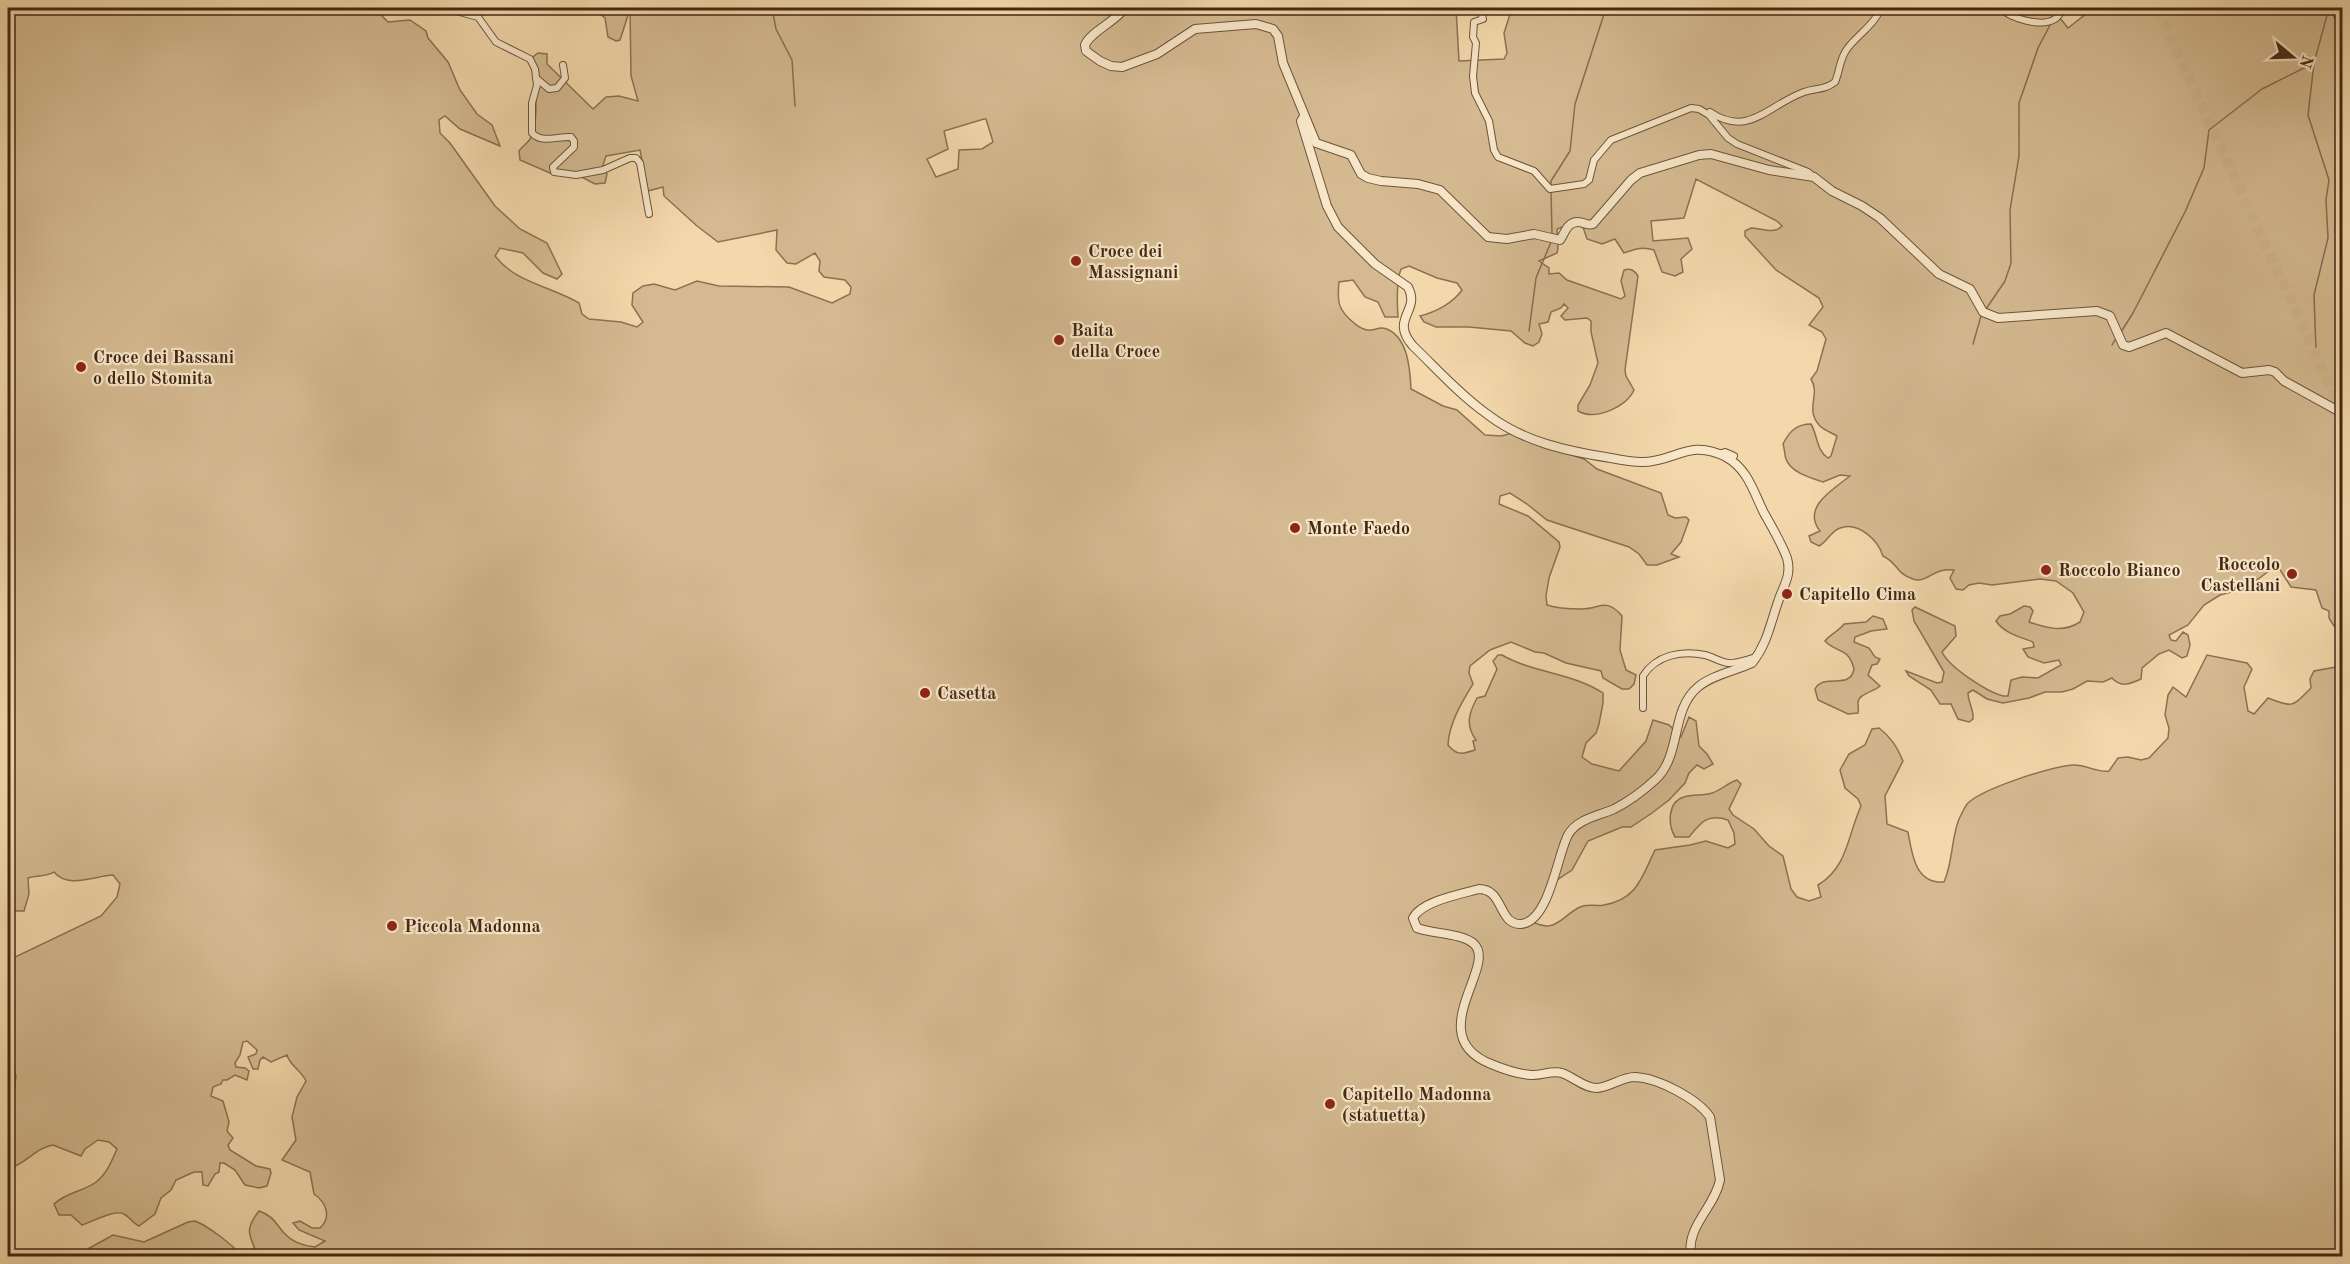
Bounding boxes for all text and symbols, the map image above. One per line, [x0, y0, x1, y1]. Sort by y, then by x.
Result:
north arrow [2263, 27, 2323, 87]
text: N [2295, 53, 2315, 70]
place label: Croce dei Massignani [1088, 243, 1178, 282]
marker: Croce dei Massignani [1069, 254, 1083, 268]
place label: Baita della Croce [1071, 322, 1160, 361]
marker: Baita della Croce [1052, 333, 1066, 347]
place label: Croce dei Bassani o dello Stomita [93, 349, 234, 388]
marker: Croce dei Bassani o dello Stomita [74, 360, 88, 374]
place label: Monte Faedo [1307, 520, 1410, 538]
marker: Monte Faedo [1288, 521, 1302, 535]
place label: Roccolo Castellani [2201, 556, 2280, 595]
place label: Roccolo Bianco [2058, 562, 2181, 580]
marker: Roccolo Bianco [2039, 563, 2053, 577]
marker: Roccolo Castellani [2285, 567, 2299, 581]
place label: Capitello Cima [1799, 586, 1916, 604]
marker: Capitello Cima [1780, 587, 1794, 601]
place label: Casetta [937, 685, 997, 703]
marker: Casetta [918, 686, 932, 700]
place label: Piccola Madonna [404, 918, 541, 936]
marker: Piccola Madonna [385, 919, 399, 933]
place label: Capitello Madonna (statuetta) [1342, 1086, 1491, 1125]
marker: Capitello Madonna (statuetta) [1323, 1097, 1337, 1111]

